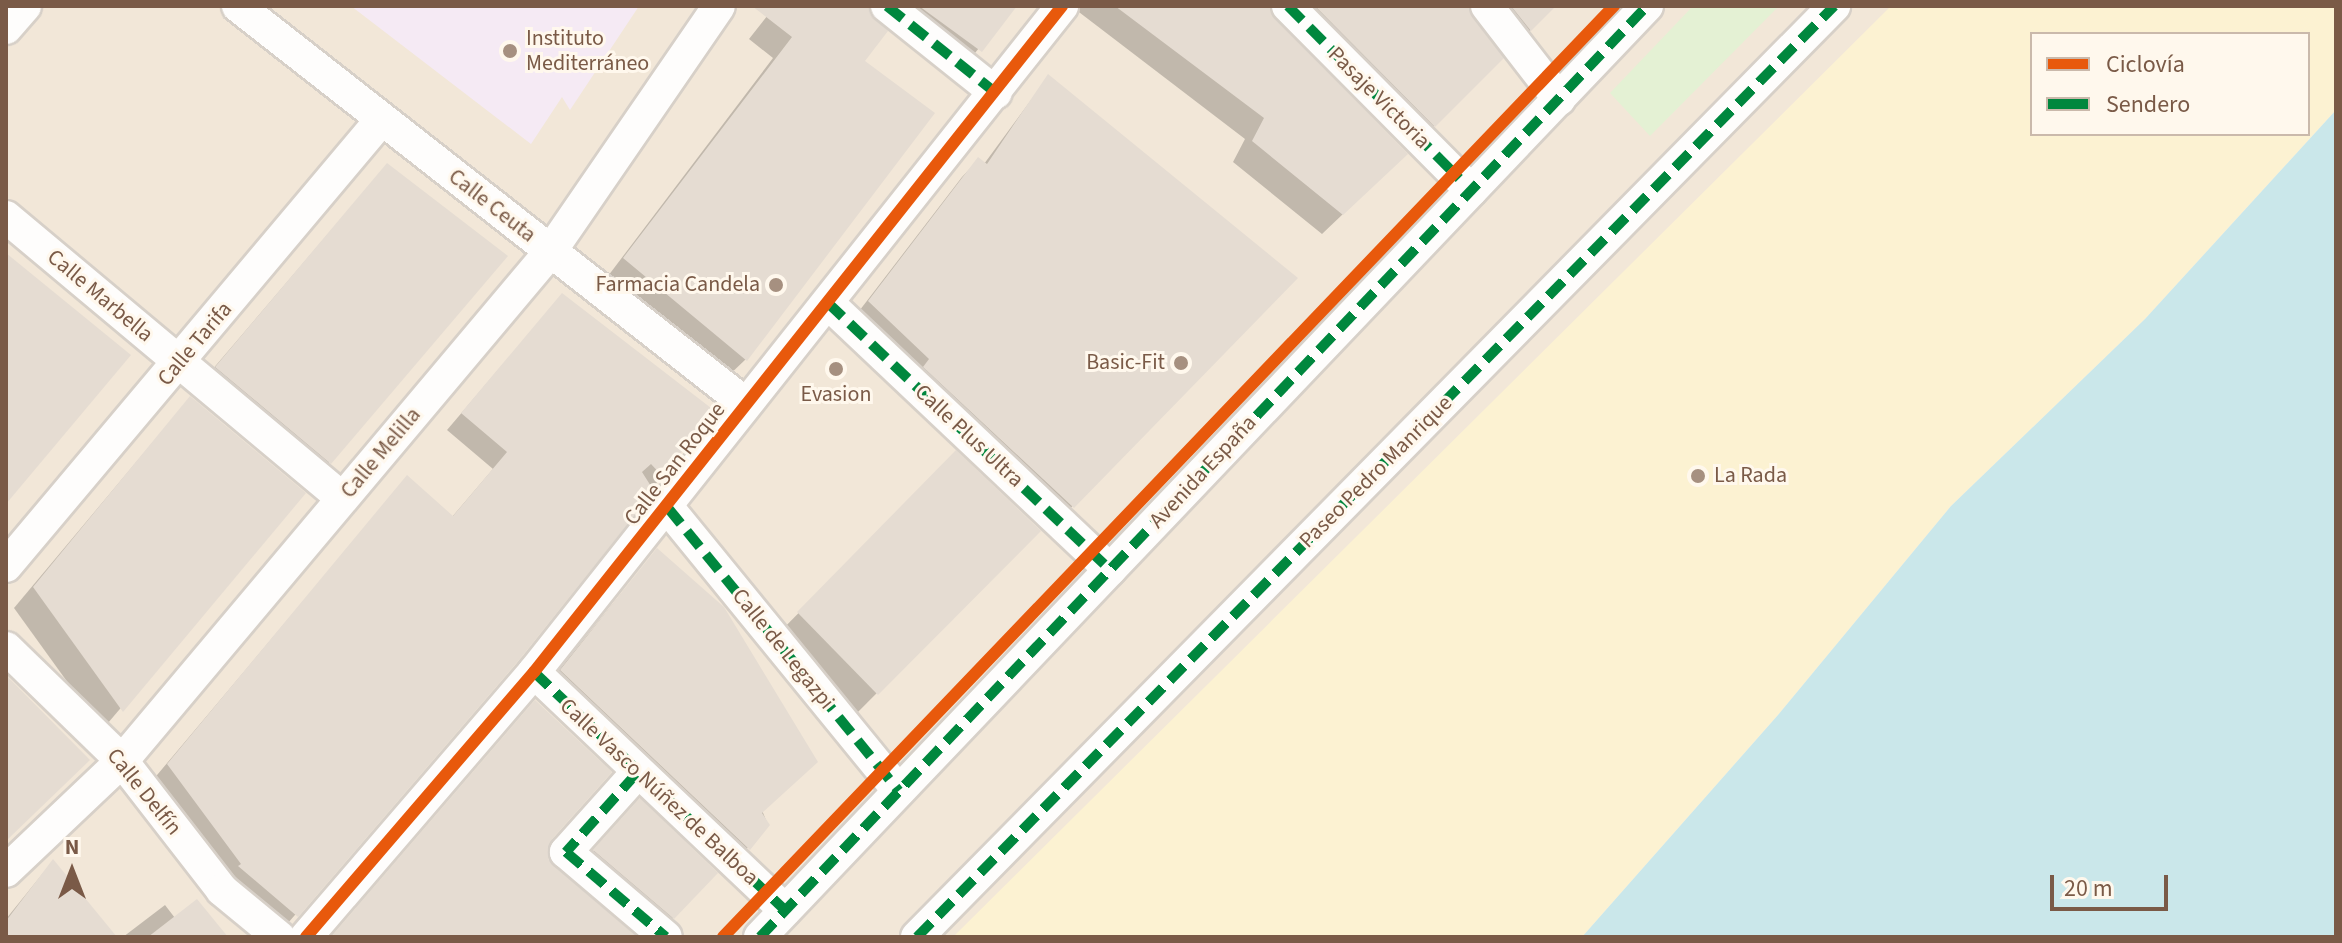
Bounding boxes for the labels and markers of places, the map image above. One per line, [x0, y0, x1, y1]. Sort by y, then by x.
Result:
place label: Instituto Mediterráneo [526, 25, 649, 76]
marker: Instituto Mediterráneo [501, 42, 519, 60]
place label: Farmacia Candela [595, 272, 760, 298]
marker: Farmacia Candela [767, 276, 785, 294]
place label: Basic-Fit [1086, 350, 1165, 376]
marker: Basic-Fit [1172, 354, 1190, 372]
marker: Evasion [827, 360, 845, 378]
place label: Evasion [801, 382, 871, 408]
place label: La Rada [1714, 463, 1787, 489]
marker: La Rada [1689, 467, 1707, 485]

